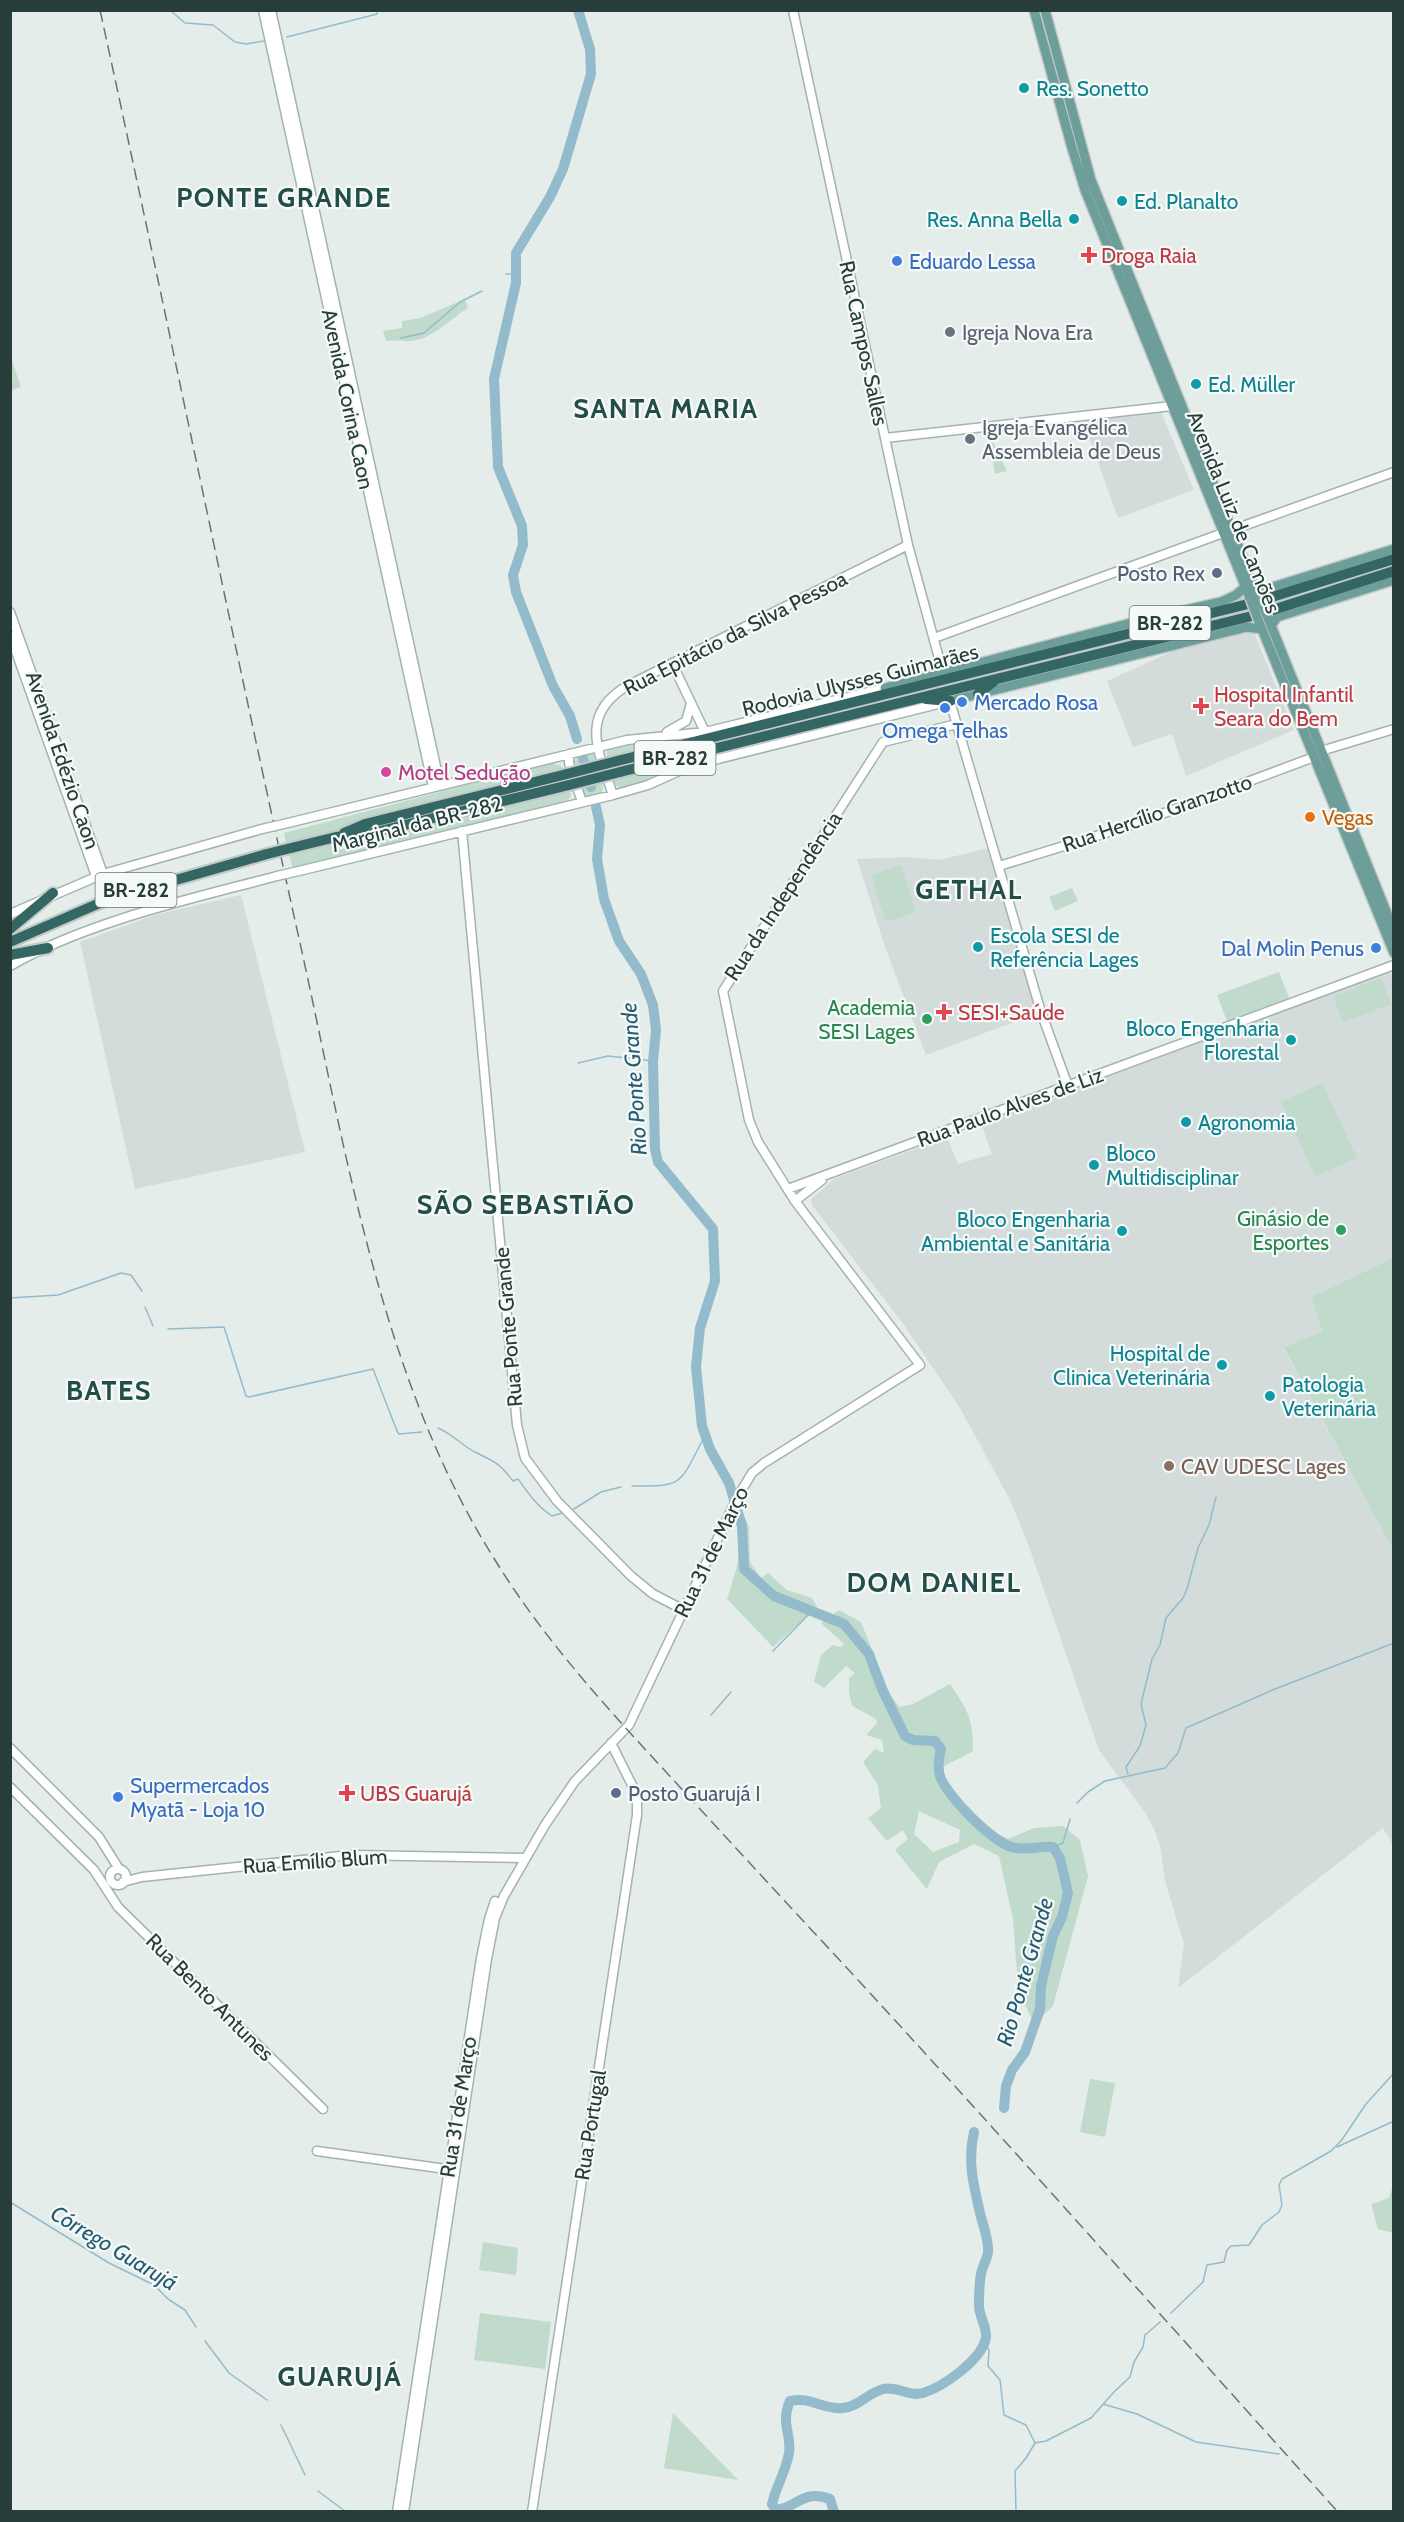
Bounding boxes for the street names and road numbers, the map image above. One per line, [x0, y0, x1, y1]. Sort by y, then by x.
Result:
street label: Rua Campos Salles [834, 258, 894, 428]
street label: Avenida Corina Caon [317, 306, 379, 492]
street label: Avenida Luiz de Camões [1182, 407, 1286, 617]
street label: Rua Epitácio da Silva Pessoa [619, 566, 851, 700]
road number: BR-282 [1130, 606, 1210, 640]
street label: Rodovia Ulysses Guimarães [739, 639, 981, 721]
street label: Avenida Edézio Caon [21, 668, 105, 852]
road number: BR-282 [634, 741, 716, 775]
street label: Rua Hercílio Granzotto [1059, 769, 1255, 857]
street label: Marginal da BR-282 [329, 791, 505, 857]
street label: Rua da Independência [719, 807, 847, 985]
road number: BR-282 [96, 873, 176, 907]
street label: Rua Paulo Alves de Liz [914, 1062, 1106, 1152]
street label: Rua Ponte Grande [489, 1246, 527, 1408]
street label: Rua 31 de Março [669, 1482, 753, 1622]
street label: Rua Emílio Blum [242, 1843, 388, 1879]
street label: Rua Bento Antunes [141, 1928, 279, 2066]
street label: Rua 31 de Março [435, 2035, 481, 2179]
street label: Rua Portugal [569, 2068, 611, 2182]

